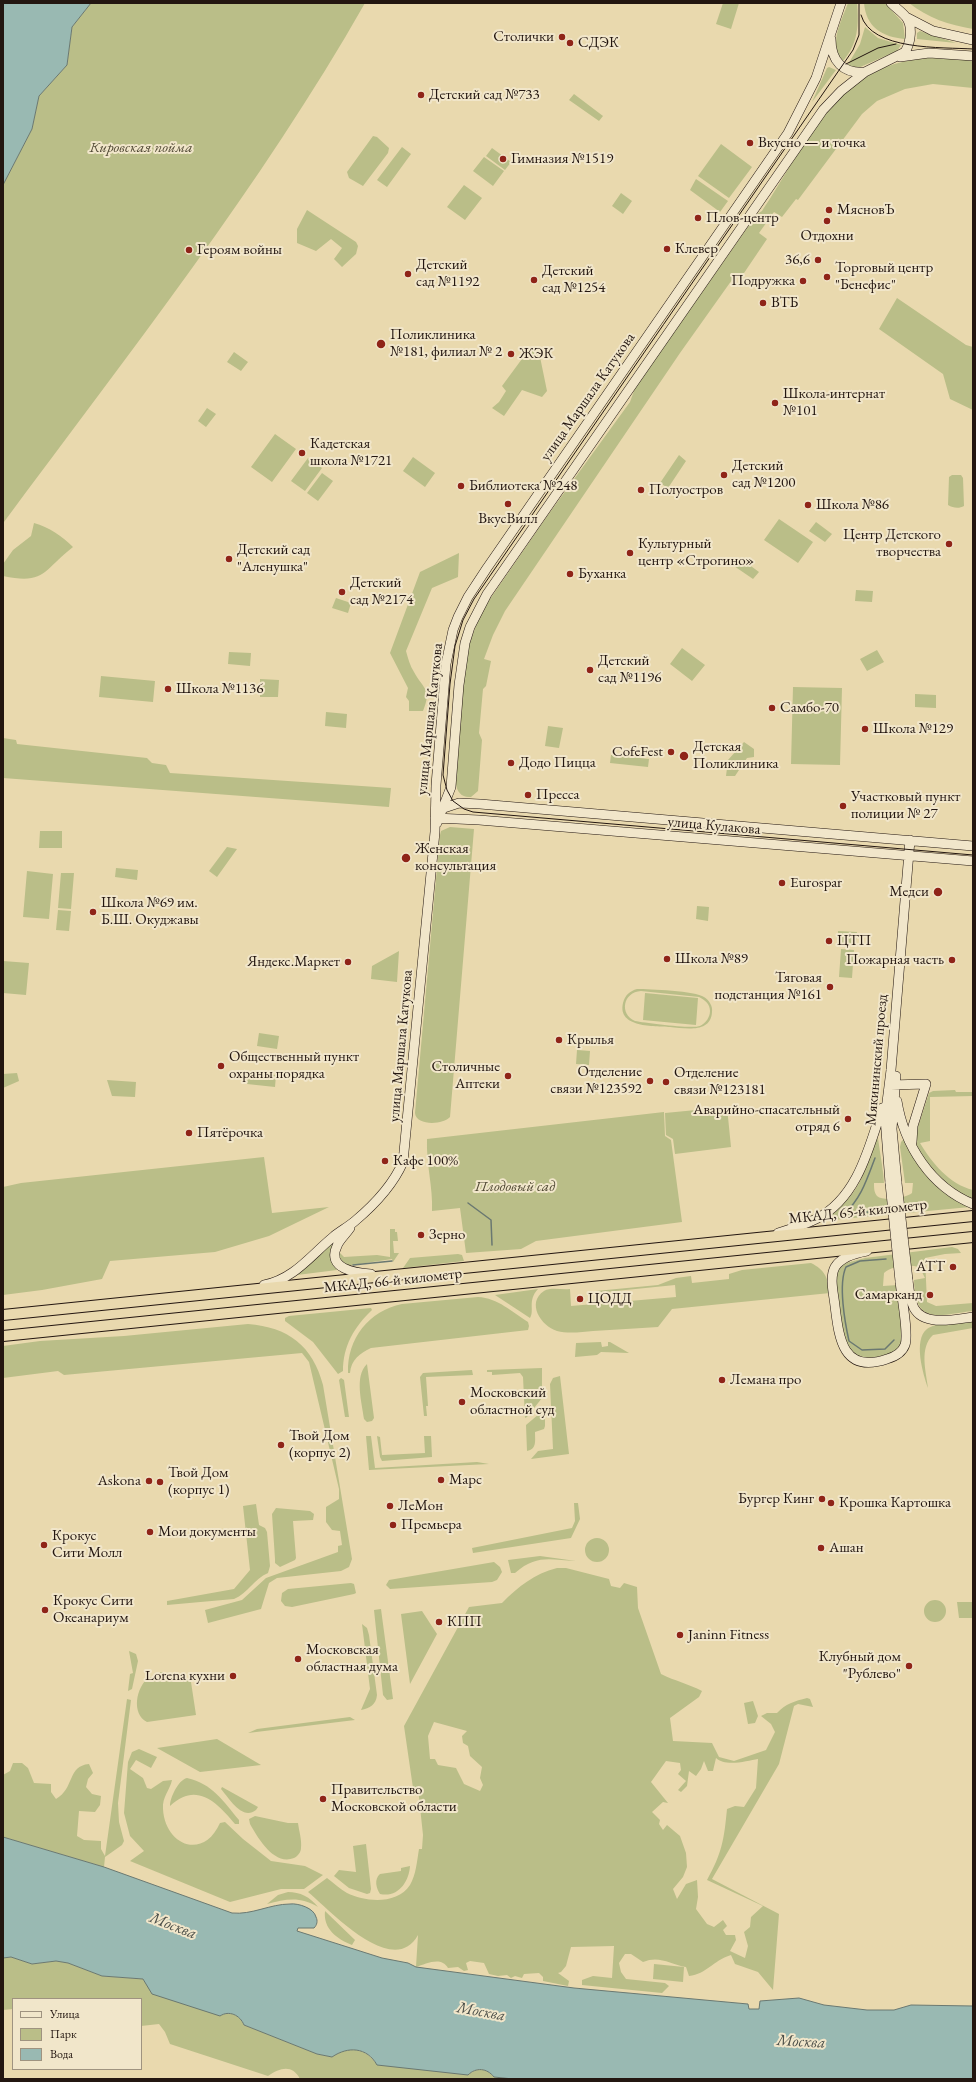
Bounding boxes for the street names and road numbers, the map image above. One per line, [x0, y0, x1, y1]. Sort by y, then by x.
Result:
street label: улица Маршала Катукова [537, 329, 639, 465]
street label: улица Маршала Катукова [413, 642, 447, 796]
street label: улица Кулакова [667, 813, 761, 839]
street label: улица Маршала Катукова [385, 969, 417, 1123]
street label: Мякининский проезд [862, 994, 892, 1126]
street label: МКАД, 65-й километр [788, 1196, 928, 1228]
street label: МКАД, 66-й километр [323, 1265, 463, 1297]

